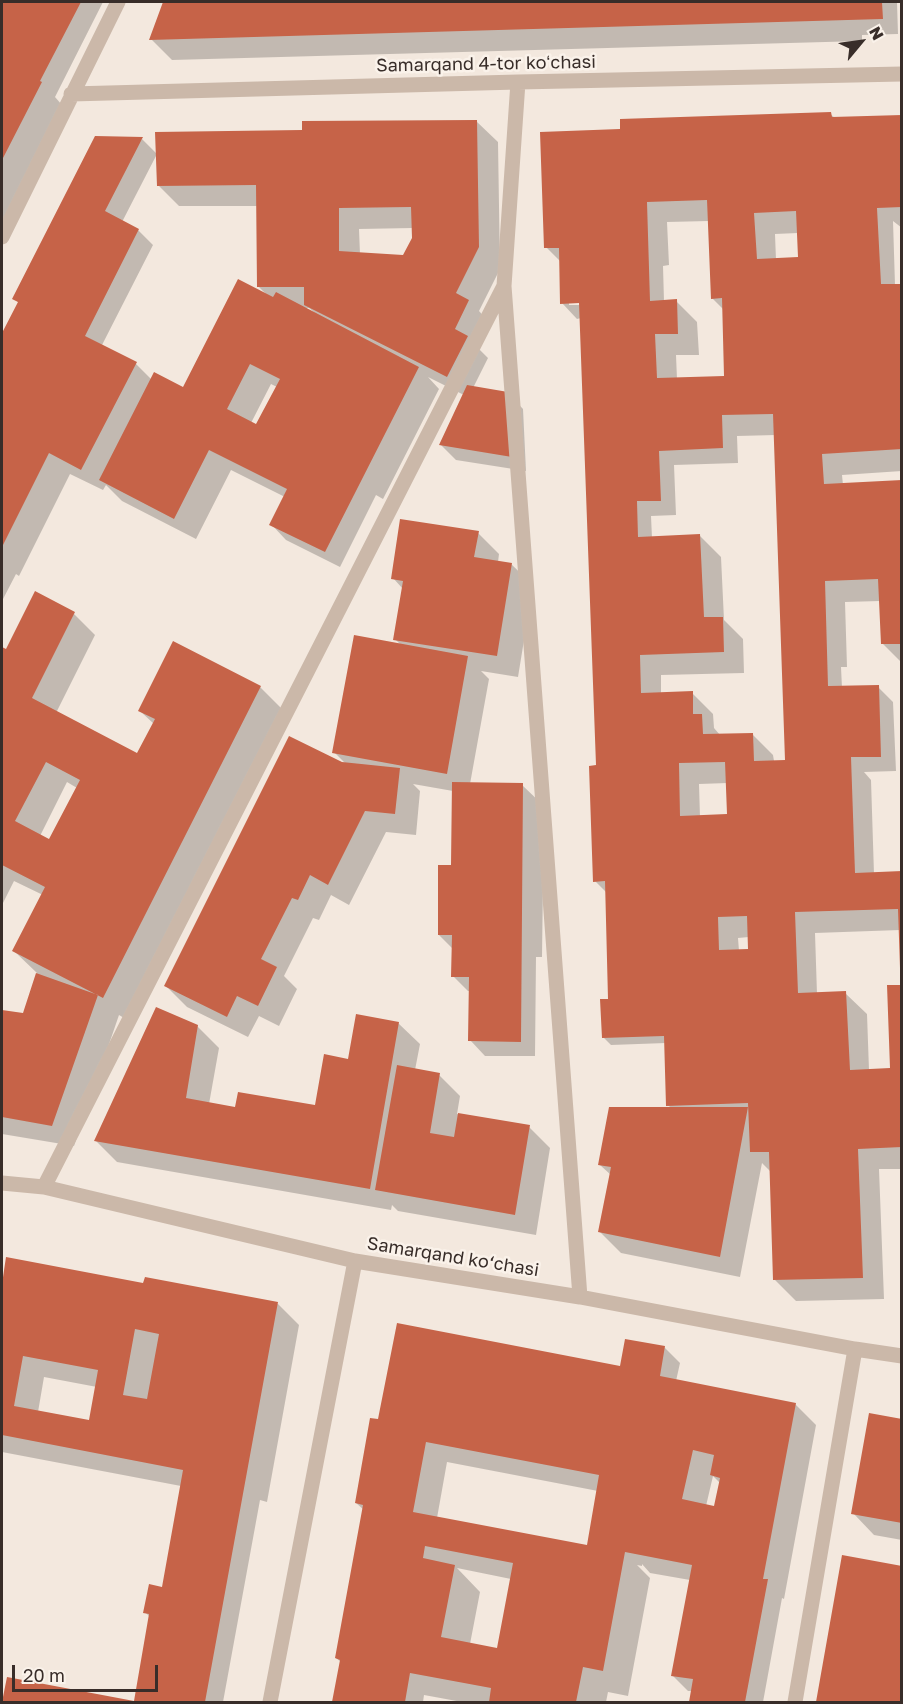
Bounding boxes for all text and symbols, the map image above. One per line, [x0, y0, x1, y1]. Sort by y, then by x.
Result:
north arrow [831, 12, 891, 72]
text: N [865, 23, 888, 43]
street label: Samarqand 4-tor koʻchasi [376, 51, 596, 77]
street label: Samarqand ko‘chasi [366, 1233, 540, 1281]
scale bar [15, 1653, 160, 1691]
text: 20 m [23, 1664, 65, 1686]

